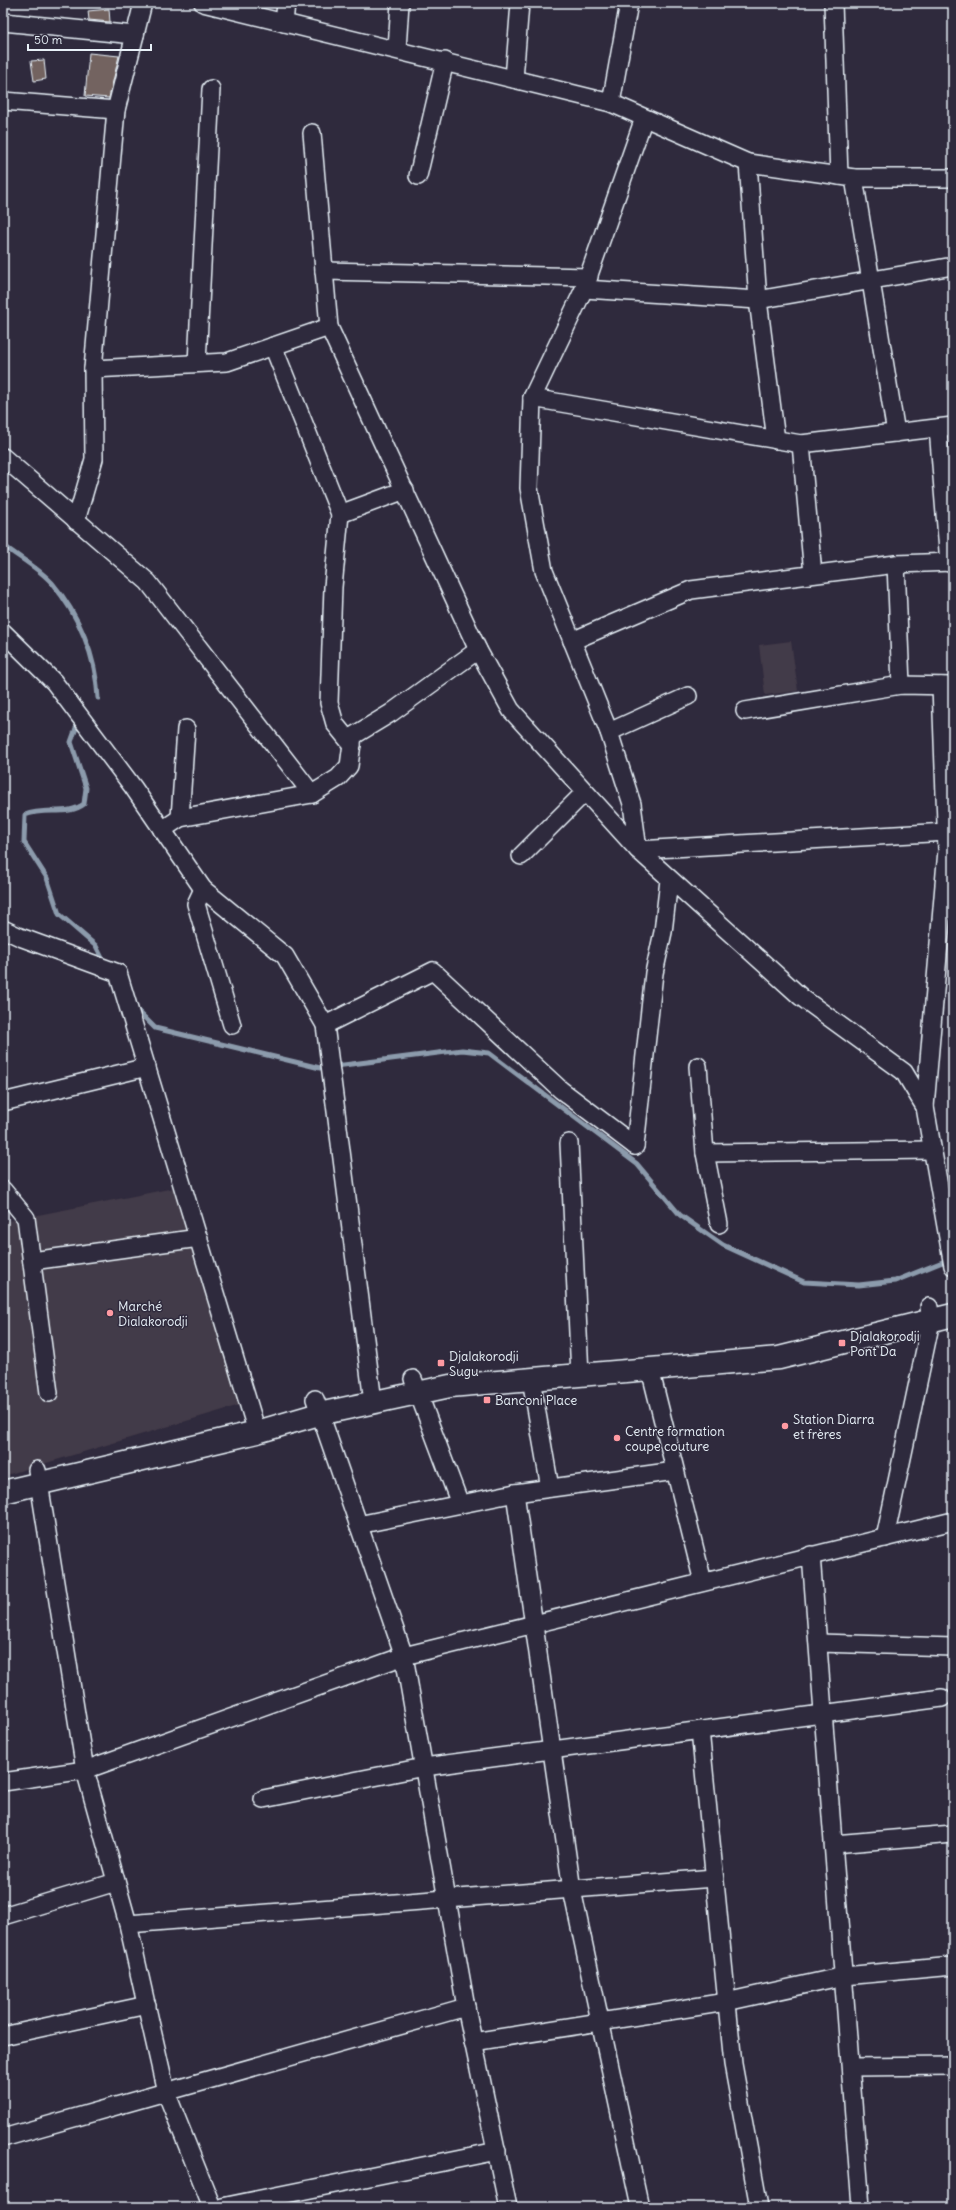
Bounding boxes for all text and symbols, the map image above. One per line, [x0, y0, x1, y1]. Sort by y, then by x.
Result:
scale bar [28, 26, 151, 52]
text: 50 m [34, 32, 63, 47]
place label: Marché Dialakorodji [118, 1298, 188, 1330]
marker: Marché Dialakorodji [105, 1308, 115, 1318]
place label: Djalakorodji Pont Da [850, 1328, 920, 1360]
marker: Djalakorodji Pont Da [837, 1338, 847, 1348]
place label: Djalakorodji Sugu [449, 1348, 519, 1380]
marker: Djalakorodji Sugu [436, 1358, 446, 1368]
place label: Banconi Place [495, 1392, 577, 1409]
marker: Banconi Place [482, 1395, 492, 1405]
place label: Station Diarra et frères [793, 1411, 874, 1443]
marker: Station Diarra et frères [780, 1421, 790, 1431]
place label: Centre formation coupe couture [625, 1423, 725, 1455]
marker: Centre formation coupe couture [612, 1433, 622, 1443]

